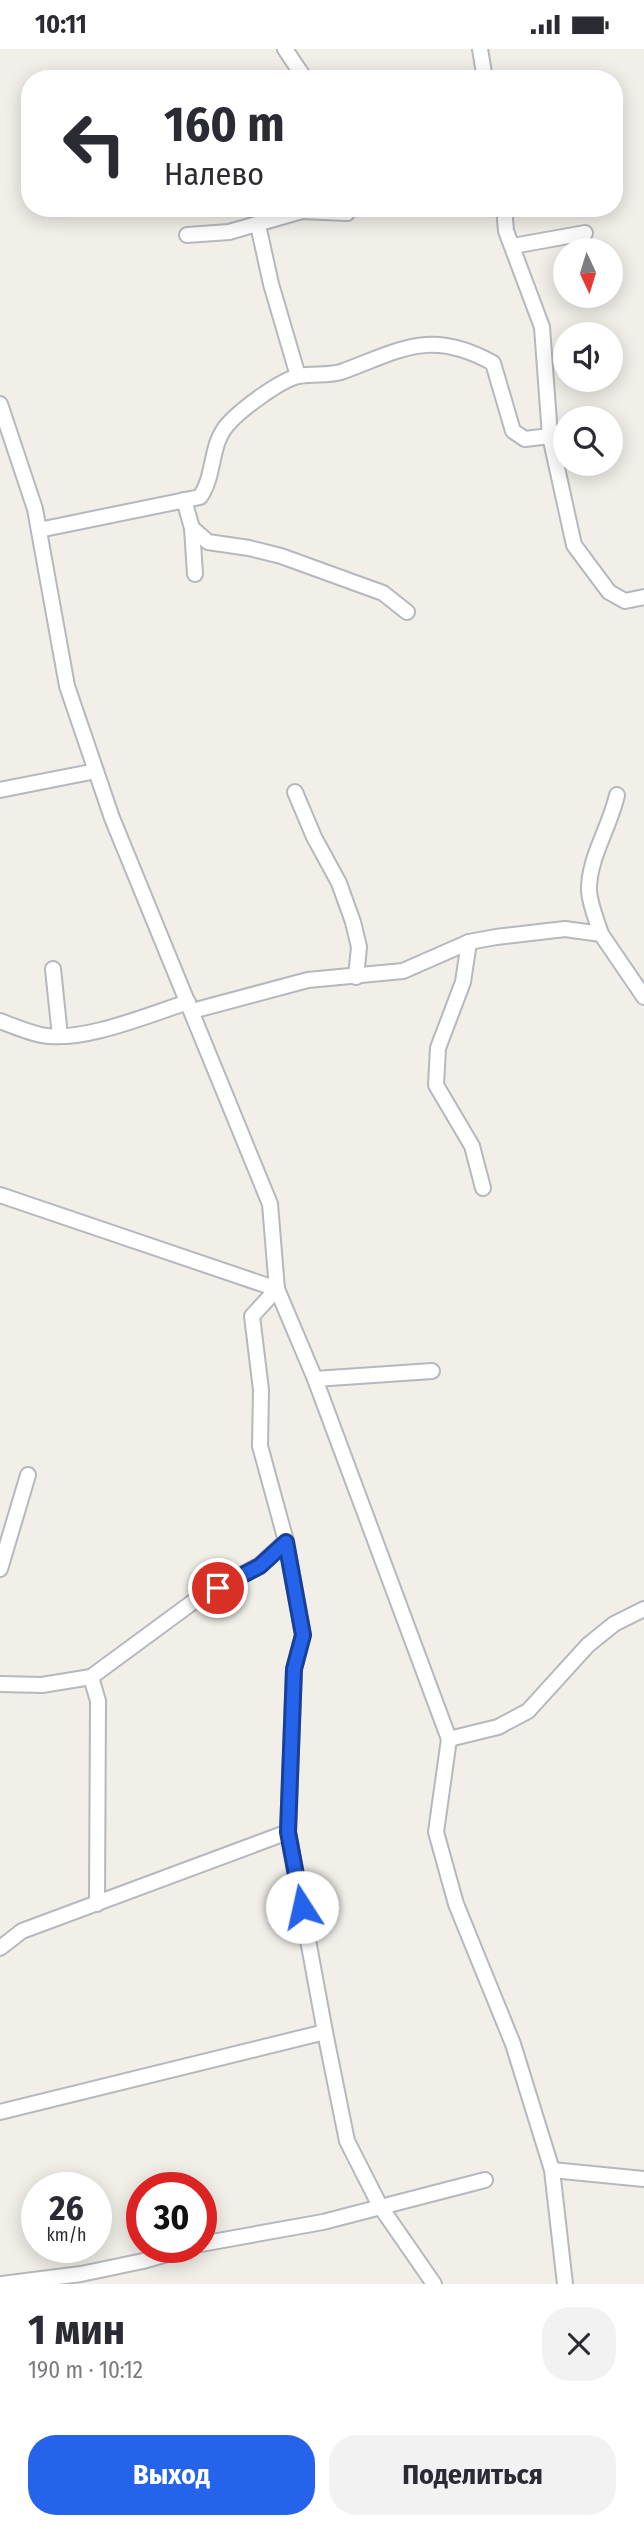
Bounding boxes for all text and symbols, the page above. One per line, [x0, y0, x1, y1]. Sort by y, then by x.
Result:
text: 10:11 [35, 9, 87, 40]
text: 160 m [164, 95, 285, 154]
icon: left [49, 98, 140, 189]
text: Налево [164, 155, 264, 193]
north arrow [553, 238, 623, 308]
map controls [553, 238, 623, 476]
button: sound [553, 322, 623, 392]
button: search [553, 406, 623, 476]
pin [188, 1558, 248, 1618]
icon: arrive [199, 1569, 237, 1607]
position arrow [265, 1870, 339, 1944]
speed limit sign: 30 [126, 2172, 217, 2263]
text: 26 [49, 2187, 84, 2229]
text: km/h [46, 2224, 87, 2246]
text: 1 мин [28, 2305, 125, 2355]
button: close [542, 2307, 616, 2381]
text: 190 m · 10:12 [28, 2356, 143, 2384]
button: Выход [28, 2435, 315, 2515]
button: Поделиться [329, 2435, 616, 2515]

